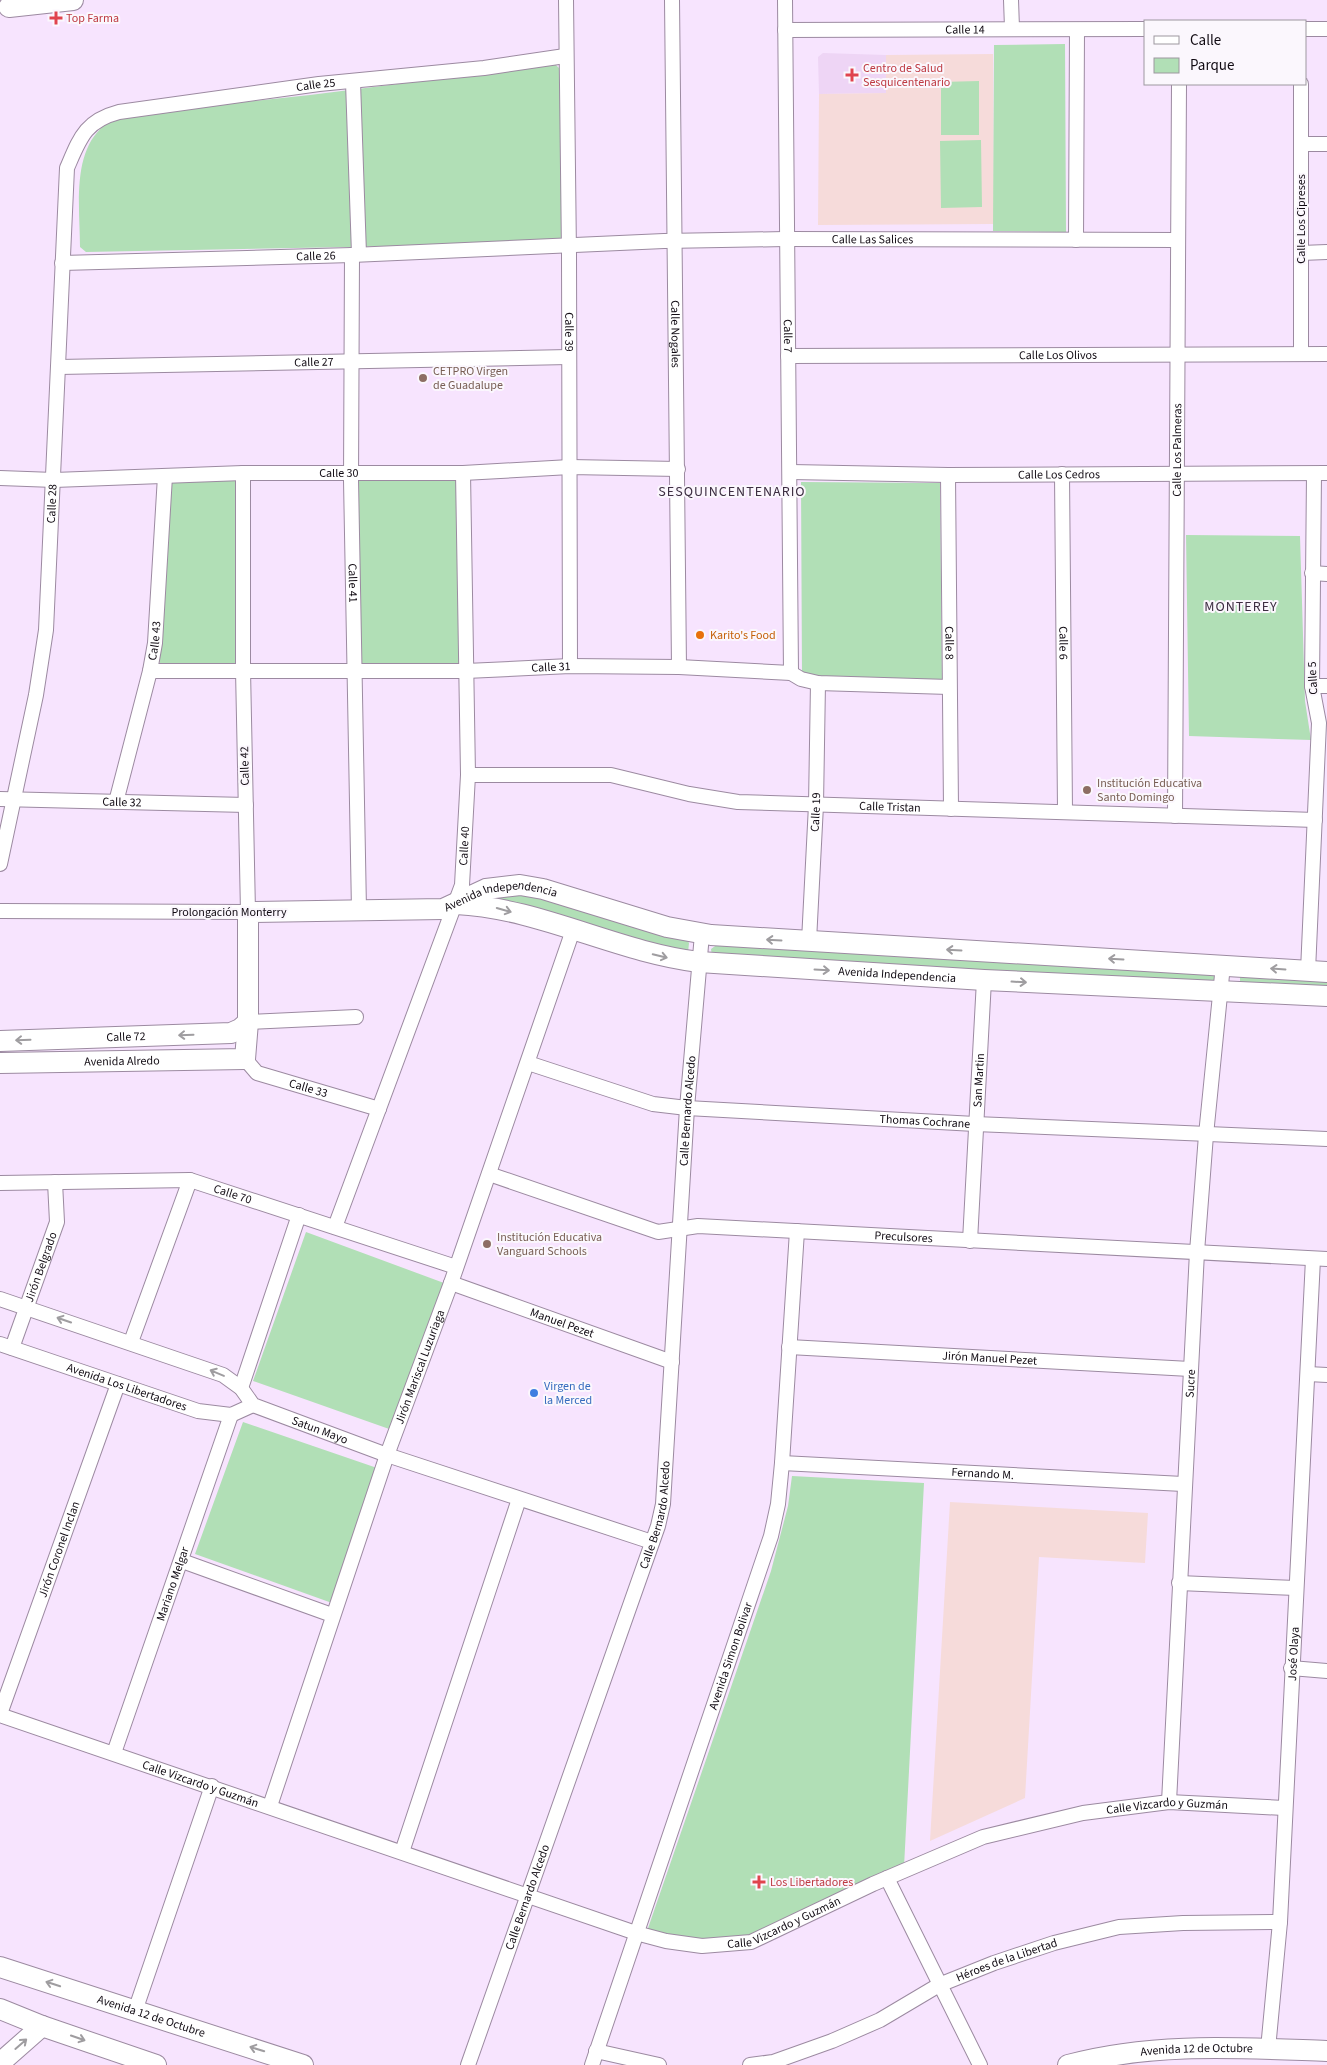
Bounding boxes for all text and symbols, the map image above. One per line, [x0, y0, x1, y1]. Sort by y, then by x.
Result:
place label: Top Farma [66, 10, 119, 27]
marker: Top Farma [50, 12, 62, 24]
legend [1144, 20, 1307, 85]
street label: Calle 14 [945, 21, 985, 38]
text: Calle [1190, 30, 1221, 51]
text: Parque [1190, 55, 1234, 76]
place label: Centro de Salud Sesquicentenario [863, 60, 950, 91]
marker: Centro de Salud Sesquicentenario [845, 68, 859, 82]
street label: Calle 25 [295, 74, 336, 96]
street label: Calle Los Cipreses [1293, 174, 1310, 264]
street label: Calle Las Salices [832, 231, 913, 248]
street label: Calle 26 [296, 247, 336, 265]
street label: Calle Nogales [667, 300, 684, 368]
street label: Calle 39 [561, 312, 578, 352]
street label: Calle 7 [779, 319, 797, 353]
street label: Calle Los Olivos [1019, 346, 1097, 364]
street label: Calle 27 [294, 353, 334, 371]
place label: CETPRO Virgen de Guadalupe [433, 363, 508, 394]
marker: CETPRO Virgen de Guadalupe [417, 372, 429, 384]
street label: Calle Los Palmeras [1168, 403, 1186, 497]
street label: Calle 30 [319, 465, 359, 482]
street label: Calle Los Cedros [1018, 466, 1100, 483]
district label: SESQUINCENTENARIO [658, 482, 806, 502]
street label: Calle 28 [42, 484, 61, 524]
street label: Calle 41 [344, 563, 362, 603]
district label: MONTEREY [1204, 597, 1278, 617]
street label: Calle 43 [144, 621, 165, 662]
street label: Calle 8 [941, 626, 958, 660]
street label: Calle 6 [1055, 626, 1072, 660]
place label: Karito's Food [710, 627, 776, 644]
marker: Karito's Food [694, 629, 706, 641]
street label: Calle 31 [531, 657, 571, 676]
street label: Calle 5 [1304, 661, 1322, 695]
street label: Calle 42 [236, 746, 254, 786]
place label: Institución Educativa Santo Domingo [1097, 775, 1202, 806]
marker: Institución Educativa Santo Domingo [1081, 784, 1093, 796]
street label: Calle 19 [806, 792, 825, 832]
street label: Calle 32 [102, 793, 142, 811]
street label: Calle Tristan [859, 797, 921, 816]
street label: Calle 40 [455, 826, 474, 866]
street label: Avenida Independencia [441, 876, 560, 916]
street label: Prolongación Monterry [171, 904, 287, 921]
one-way arrow [496, 906, 512, 915]
one-way arrow [766, 935, 782, 944]
one-way arrow [946, 945, 962, 954]
one-way arrow [652, 952, 668, 961]
one-way arrow [1108, 955, 1124, 964]
street label: Avenida Independencia [838, 962, 957, 987]
one-way arrow [1271, 964, 1287, 974]
one-way arrow [814, 965, 830, 974]
one-way arrow [1011, 977, 1027, 986]
street label: Calle 72 [106, 1027, 146, 1046]
one-way arrow [178, 1030, 194, 1040]
one-way arrow [16, 1035, 32, 1045]
street label: Avenida Alredo [84, 1052, 160, 1070]
street label: San Martin [969, 1053, 989, 1108]
street label: Calle Bernardo Alcedo [675, 1055, 700, 1167]
street label: Calle 33 [287, 1074, 330, 1102]
street label: Thomas Cochrane [879, 1110, 971, 1132]
street label: Calle 70 [211, 1180, 254, 1208]
street label: Preculsores [874, 1227, 933, 1247]
place label: Institución Educativa Vanguard Schools [497, 1229, 602, 1260]
street label: Jirón Belgrado [21, 1230, 61, 1304]
marker: Institución Educativa Vanguard Schools [481, 1238, 493, 1250]
street label: Manuel Pezet [528, 1303, 596, 1342]
street label: Jirón Mariscal Luzuriaga [391, 1307, 449, 1427]
one-way arrow [56, 1314, 72, 1324]
street label: Jirón Manuel Pezet [942, 1347, 1038, 1369]
street label: Avenida Los Libertadores [65, 1359, 189, 1415]
one-way arrow [210, 1368, 225, 1378]
street label: Sucre [1181, 1369, 1200, 1398]
place label: Virgen de la Merced [544, 1378, 592, 1409]
marker: Virgen de la Merced [528, 1387, 540, 1399]
street label: Satun Mayo [289, 1412, 350, 1448]
street label: Calle Bernardo Alcedo [635, 1460, 674, 1571]
street label: Fernando M. [951, 1463, 1014, 1484]
street label: Jirón Coronel Inclan [34, 1499, 84, 1600]
street label: Mariano Melgar [152, 1544, 194, 1623]
street label: Avenida Simon Bolivar [704, 1599, 757, 1712]
street label: José Olaya [1284, 1626, 1303, 1681]
street label: Calle Vizcardo y Guzmán [140, 1756, 261, 1812]
street label: Calle Vizcardo y Guzmán [1105, 1794, 1228, 1818]
street label: Calle Bernardo Alcedo [501, 1842, 554, 1952]
place label: Los Libertadores [770, 1874, 853, 1891]
marker: Los Libertadores [752, 1875, 766, 1889]
street label: Calle Vizcardo y Guzmán [726, 1892, 843, 1952]
street label: Héroes de la Libertad [953, 1934, 1059, 1986]
one-way arrow [46, 1979, 61, 1988]
street label: Avenida 12 de Octubre [95, 1991, 207, 2041]
one-way arrow [70, 2034, 86, 2044]
one-way arrow [14, 2039, 27, 2050]
street label: Avenida 12 de Octubre [1140, 2039, 1253, 2060]
one-way arrow [249, 2043, 265, 2053]

